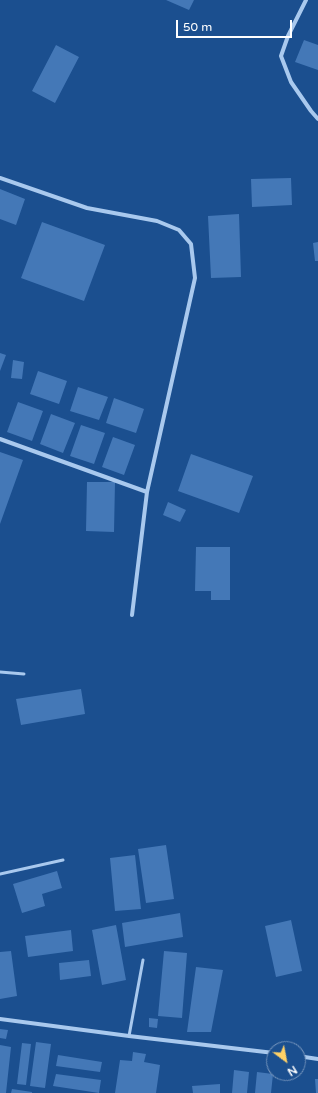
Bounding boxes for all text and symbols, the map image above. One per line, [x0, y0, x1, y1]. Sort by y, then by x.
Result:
scale bar [178, 12, 294, 38]
text: 50 m [183, 20, 212, 34]
north arrow [266, 1041, 306, 1081]
text: N [285, 1063, 299, 1079]

